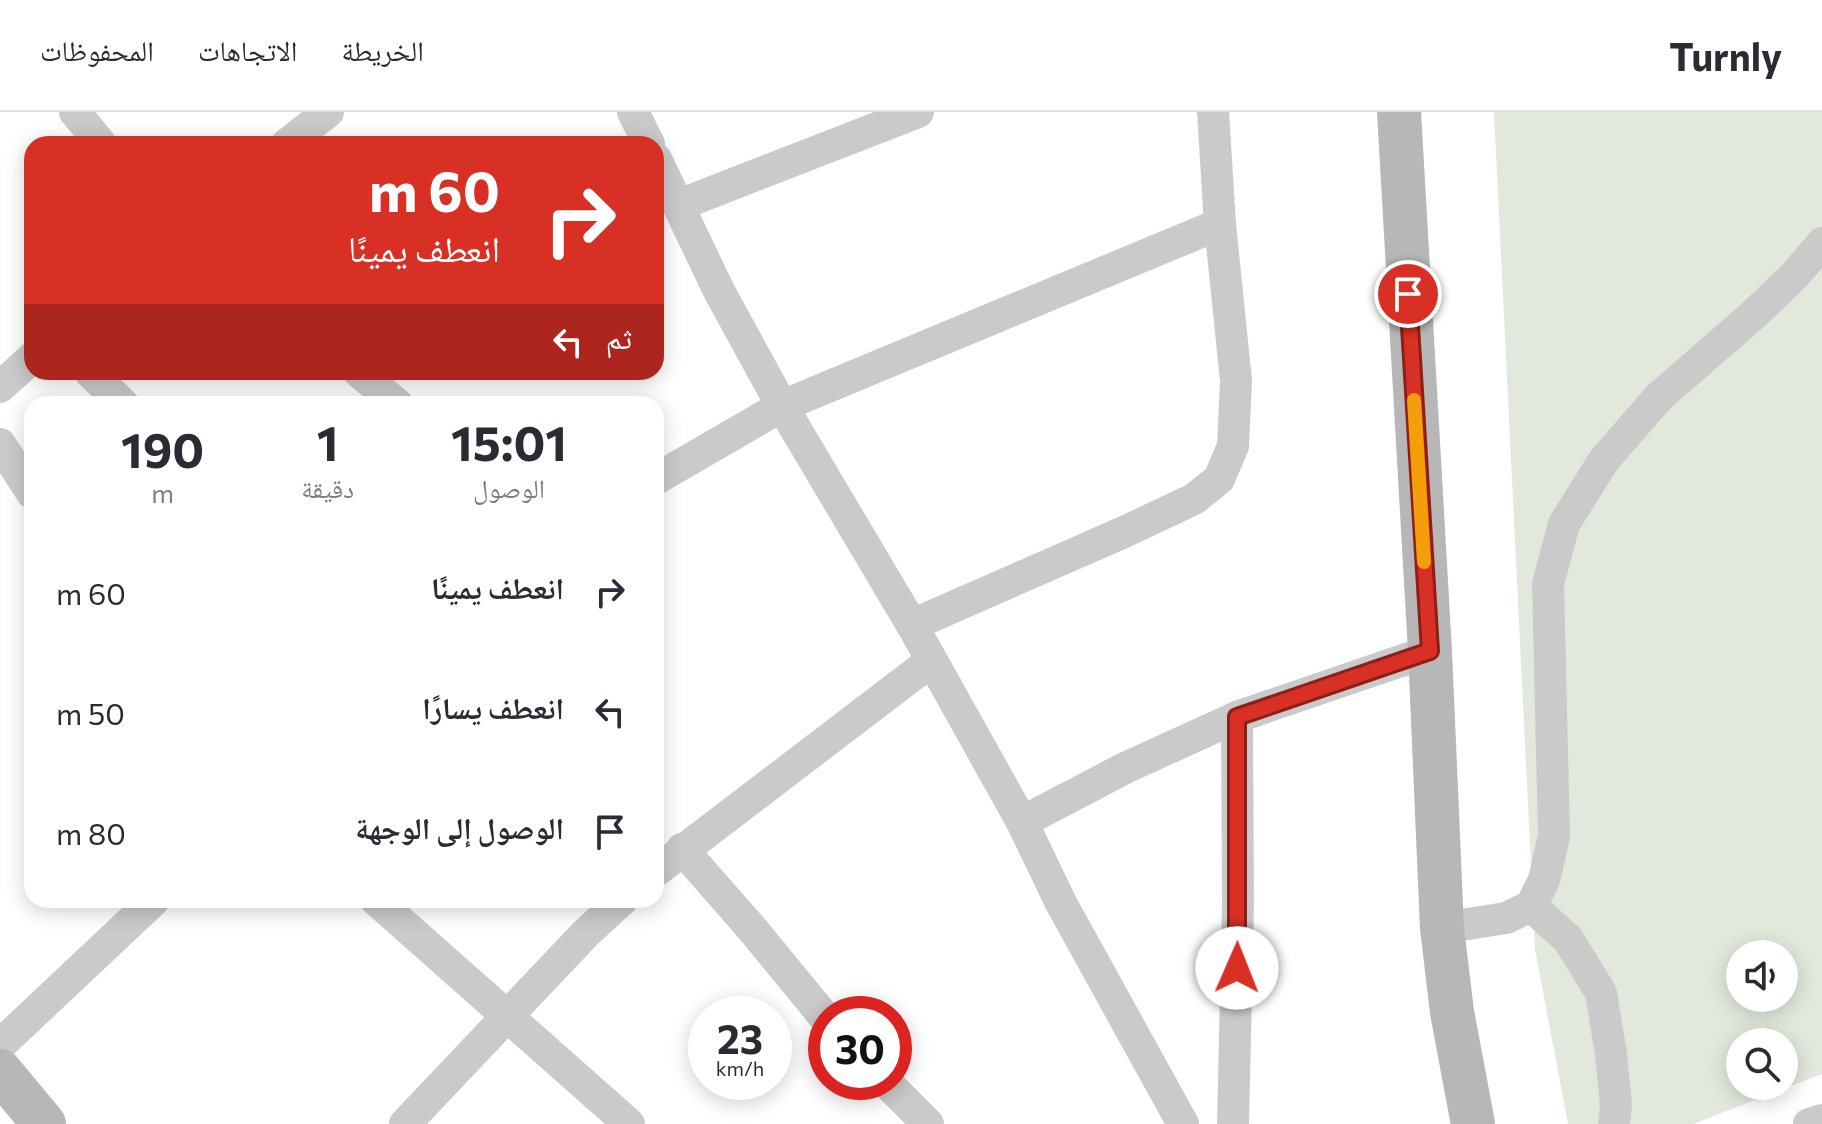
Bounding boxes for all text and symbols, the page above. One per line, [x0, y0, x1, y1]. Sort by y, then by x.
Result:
text: Turnly [1669, 32, 1782, 79]
text: المحفوظات [40, 33, 154, 67]
text: الاتجاهات [198, 33, 297, 67]
text: الخريطة [341, 33, 424, 67]
text: 60 m [369, 155, 500, 224]
icon: right [528, 168, 632, 272]
text: انعطف يمينًا [348, 225, 500, 269]
pin [1374, 260, 1442, 328]
icon: arrive [1386, 272, 1430, 316]
text: ثم [606, 318, 632, 355]
icon: left [546, 320, 590, 364]
text: 1 [317, 412, 338, 471]
text: 15:01 [451, 412, 567, 471]
text: 190 [121, 419, 204, 478]
text: دقيقة [301, 472, 354, 503]
text: الوصول [473, 472, 545, 503]
text: m [151, 477, 174, 508]
text: انعطف يمينًا [431, 568, 564, 605]
icon: right [588, 570, 632, 614]
text: 60 m [56, 574, 126, 611]
text: انعطف يسارًا [422, 688, 564, 725]
icon: left [588, 690, 632, 734]
text: 50 m [56, 694, 125, 731]
text: الوصول إلى الوجهة [355, 808, 564, 845]
icon: arrive [588, 810, 632, 854]
text: 80 m [56, 814, 126, 851]
position arrow [1195, 926, 1279, 1010]
map controls [1726, 940, 1798, 1100]
button: sound [1726, 940, 1798, 1012]
speed limit sign: 30 [808, 996, 912, 1100]
text: 23 [717, 1013, 763, 1062]
button: search [1726, 1028, 1798, 1100]
text: km/h [716, 1056, 764, 1080]

